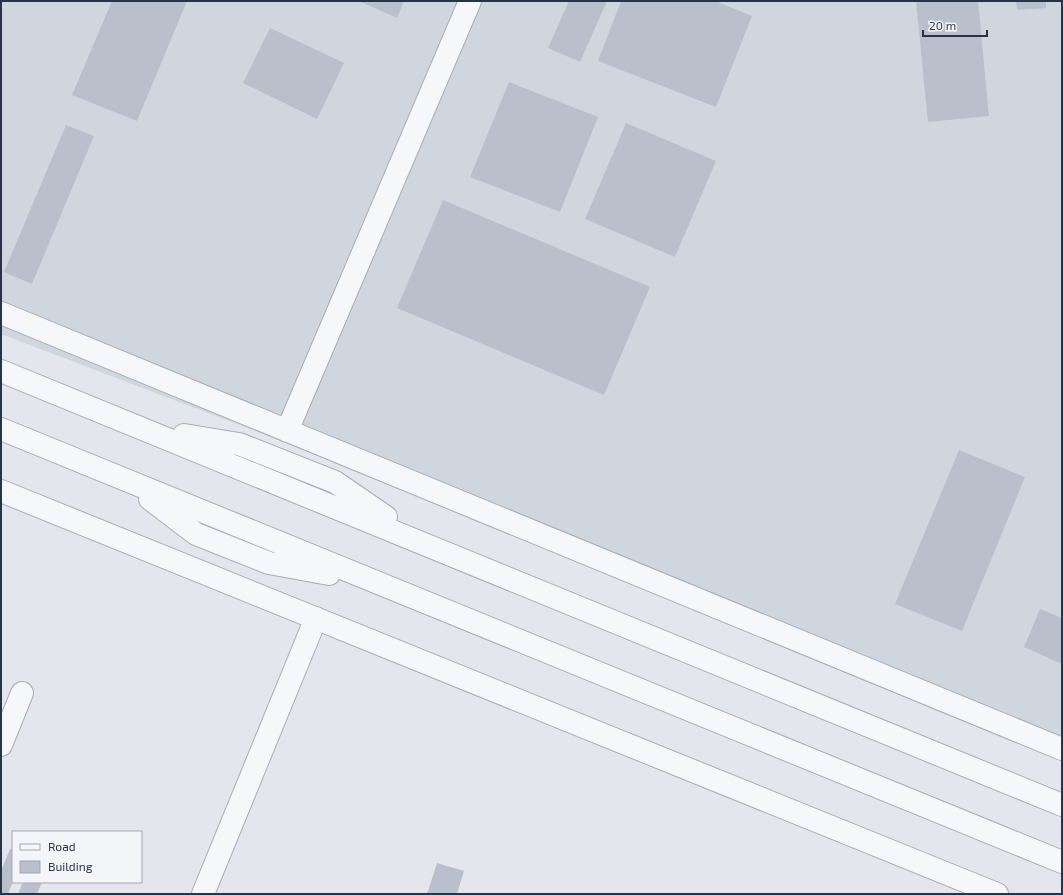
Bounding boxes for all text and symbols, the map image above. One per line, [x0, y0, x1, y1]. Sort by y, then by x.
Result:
scale bar [923, 12, 987, 38]
text: 20 m [929, 18, 956, 32]
legend [12, 831, 142, 883]
text: Road [48, 839, 76, 853]
text: Building [48, 859, 93, 873]

